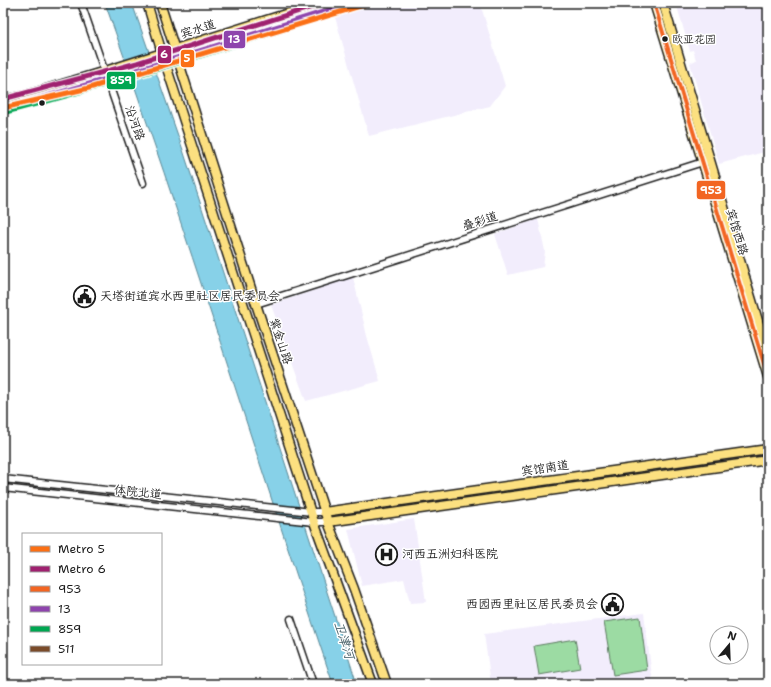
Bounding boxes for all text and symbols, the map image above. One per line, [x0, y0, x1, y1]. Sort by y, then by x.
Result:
street label: 宾水道 [178, 16, 218, 42]
line badge: 13 [223, 30, 246, 49]
text: 13 [228, 32, 241, 47]
place label: 欧亚花园 [672, 32, 716, 47]
marker: 欧亚花园 [660, 34, 670, 44]
line badge: 6 [157, 45, 172, 64]
text: 6 [160, 47, 168, 62]
line badge: 5 [180, 49, 195, 68]
text: 5 [184, 51, 191, 66]
line badge: 859 [106, 71, 136, 90]
text: 859 [110, 73, 132, 88]
unlabelled marker [37, 98, 47, 108]
street label: 沿河路 [122, 103, 148, 143]
line badge: 953 [696, 180, 726, 200]
text: 953 [700, 183, 722, 198]
street label: 宾馆西路 [722, 207, 752, 257]
street label: 叠彩道 [460, 208, 500, 234]
public building icon: 天塔街道宾水西里社区居民委员会 [72, 283, 98, 309]
place label: 天塔街道宾水西里社区居民委员会 [100, 288, 280, 304]
street label: 紫金山路 [266, 316, 296, 366]
street label: 宾馆南道 [520, 457, 570, 479]
street label: 体院北道 [113, 482, 163, 502]
legend [22, 533, 162, 665]
text: Metro 5 [58, 541, 105, 557]
hospital icon: 河西五洲妇科医院 [374, 541, 400, 567]
place label: 河西五洲妇科医院 [402, 546, 498, 562]
text: Metro 6 [58, 561, 106, 577]
text: 953 [58, 581, 81, 597]
public building icon: 西园西里社区居民委员会 [600, 591, 626, 617]
place label: 西园西里社区居民委员会 [466, 596, 598, 612]
text: 13 [58, 601, 71, 617]
water label: 卫津河 [330, 619, 359, 663]
text: 859 [58, 621, 81, 637]
north arrow [709, 625, 749, 665]
text: N [726, 628, 739, 645]
text: 511 [58, 641, 74, 657]

